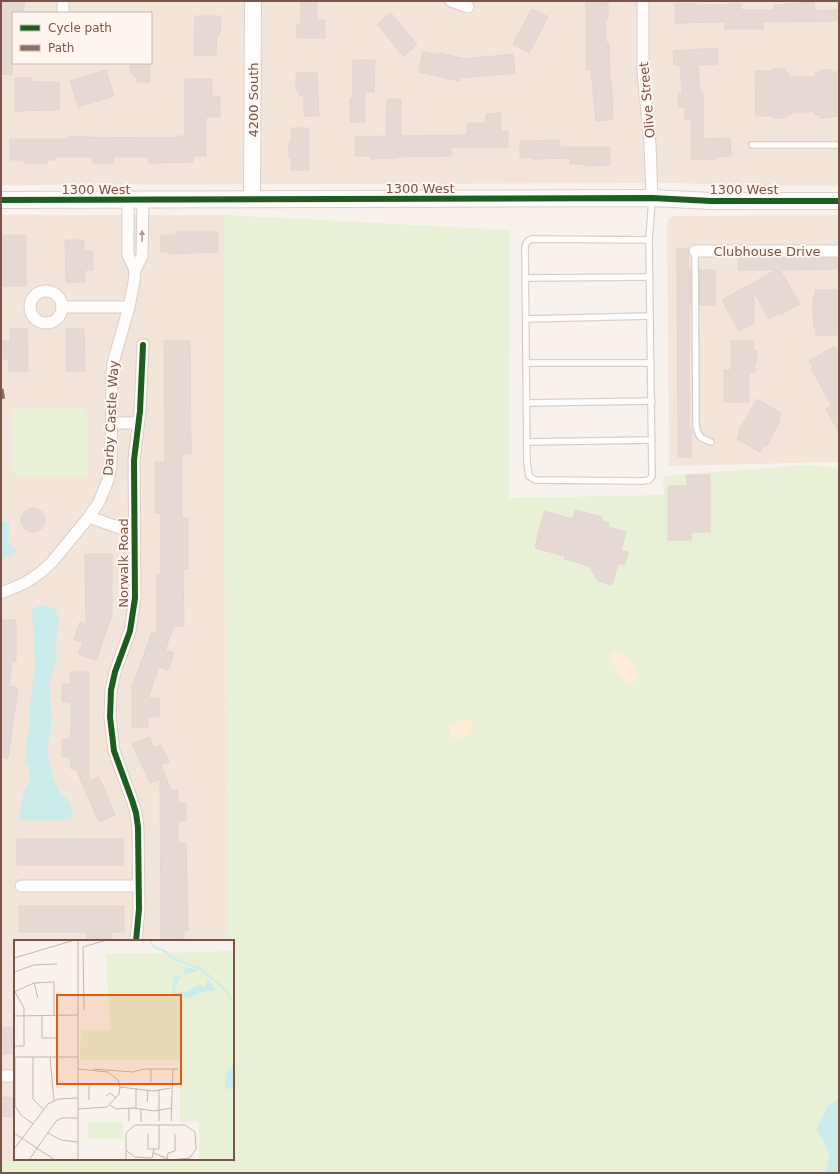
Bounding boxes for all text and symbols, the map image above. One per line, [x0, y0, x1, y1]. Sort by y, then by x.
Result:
legend [12, 12, 152, 64]
text: Cycle path [48, 21, 112, 35]
text: Path [48, 41, 74, 55]
street label: Olive Street [636, 61, 658, 139]
street label: 4200 South [246, 63, 261, 138]
street label: 1300 West [385, 181, 455, 196]
street label: 1300 West [61, 182, 131, 197]
street label: 1300 West [709, 182, 779, 197]
one-way arrow [139, 229, 145, 242]
street label: Clubhouse Drive [713, 244, 821, 259]
street label: Darby Castle Way [100, 360, 122, 476]
street label: Norwalk Road [116, 518, 131, 608]
inset map [14, 940, 234, 1160]

